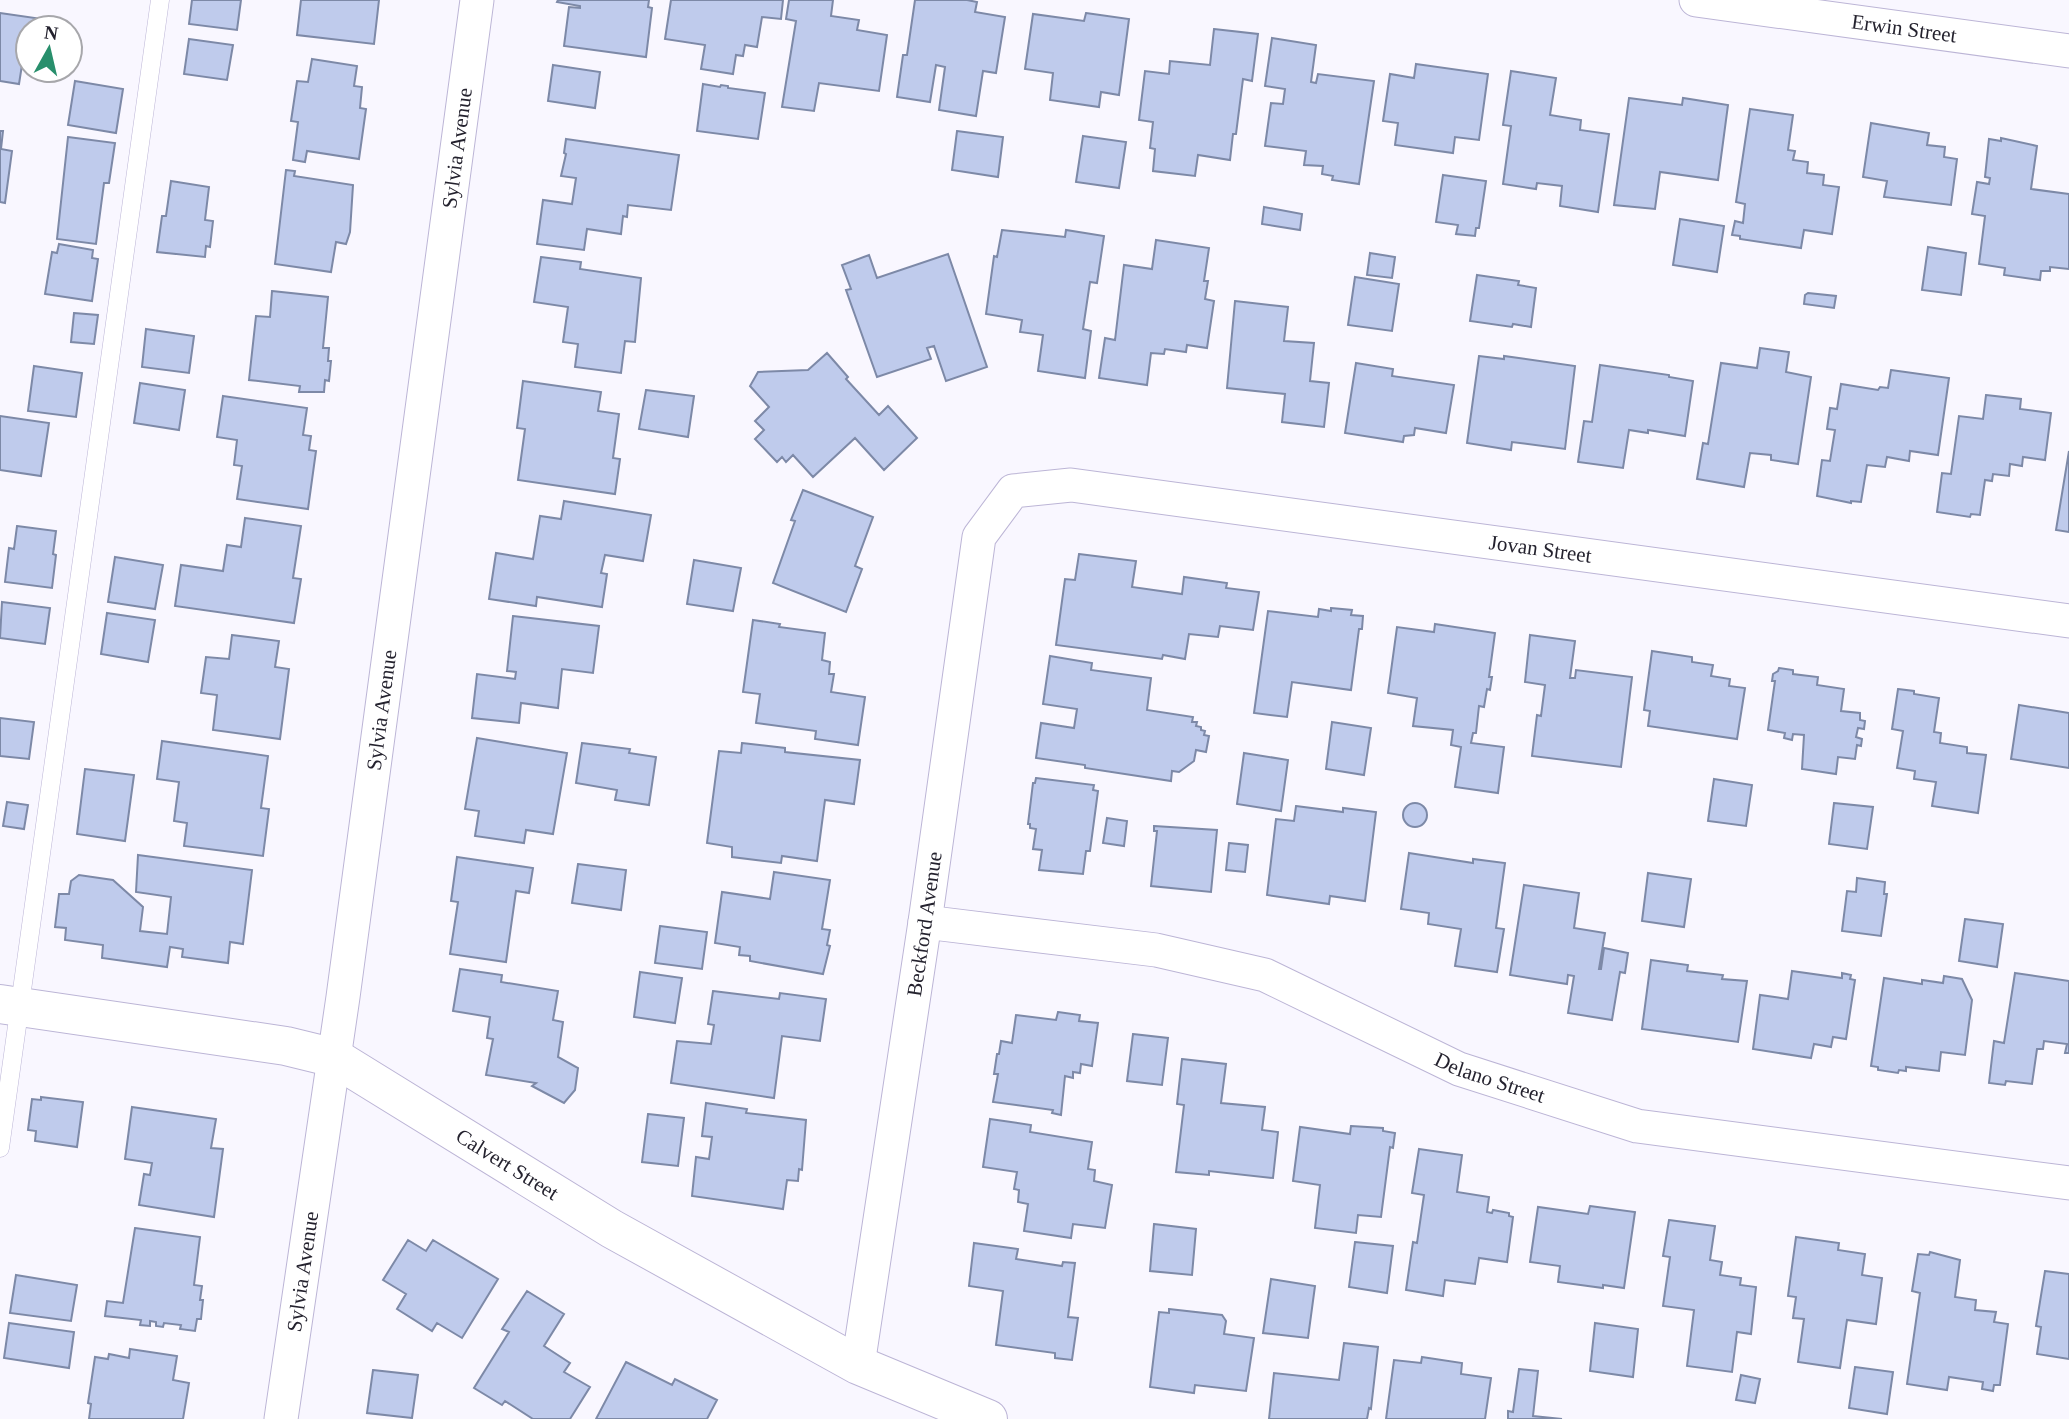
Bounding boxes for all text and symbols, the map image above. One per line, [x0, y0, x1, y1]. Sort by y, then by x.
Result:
street label: Erwin Street [1850, 9, 1958, 48]
north arrow [14, 14, 84, 84]
text: N [43, 21, 60, 44]
street label: Sylvia Avenue [437, 86, 477, 210]
street label: Jovan Street [1488, 530, 1593, 568]
street label: Sylvia Avenue [362, 648, 402, 772]
street label: Beckford Avenue [902, 850, 947, 998]
street label: Delano Street [1431, 1047, 1548, 1108]
street label: Calvert Street [452, 1124, 563, 1205]
street label: Sylvia Avenue [282, 1210, 323, 1333]

